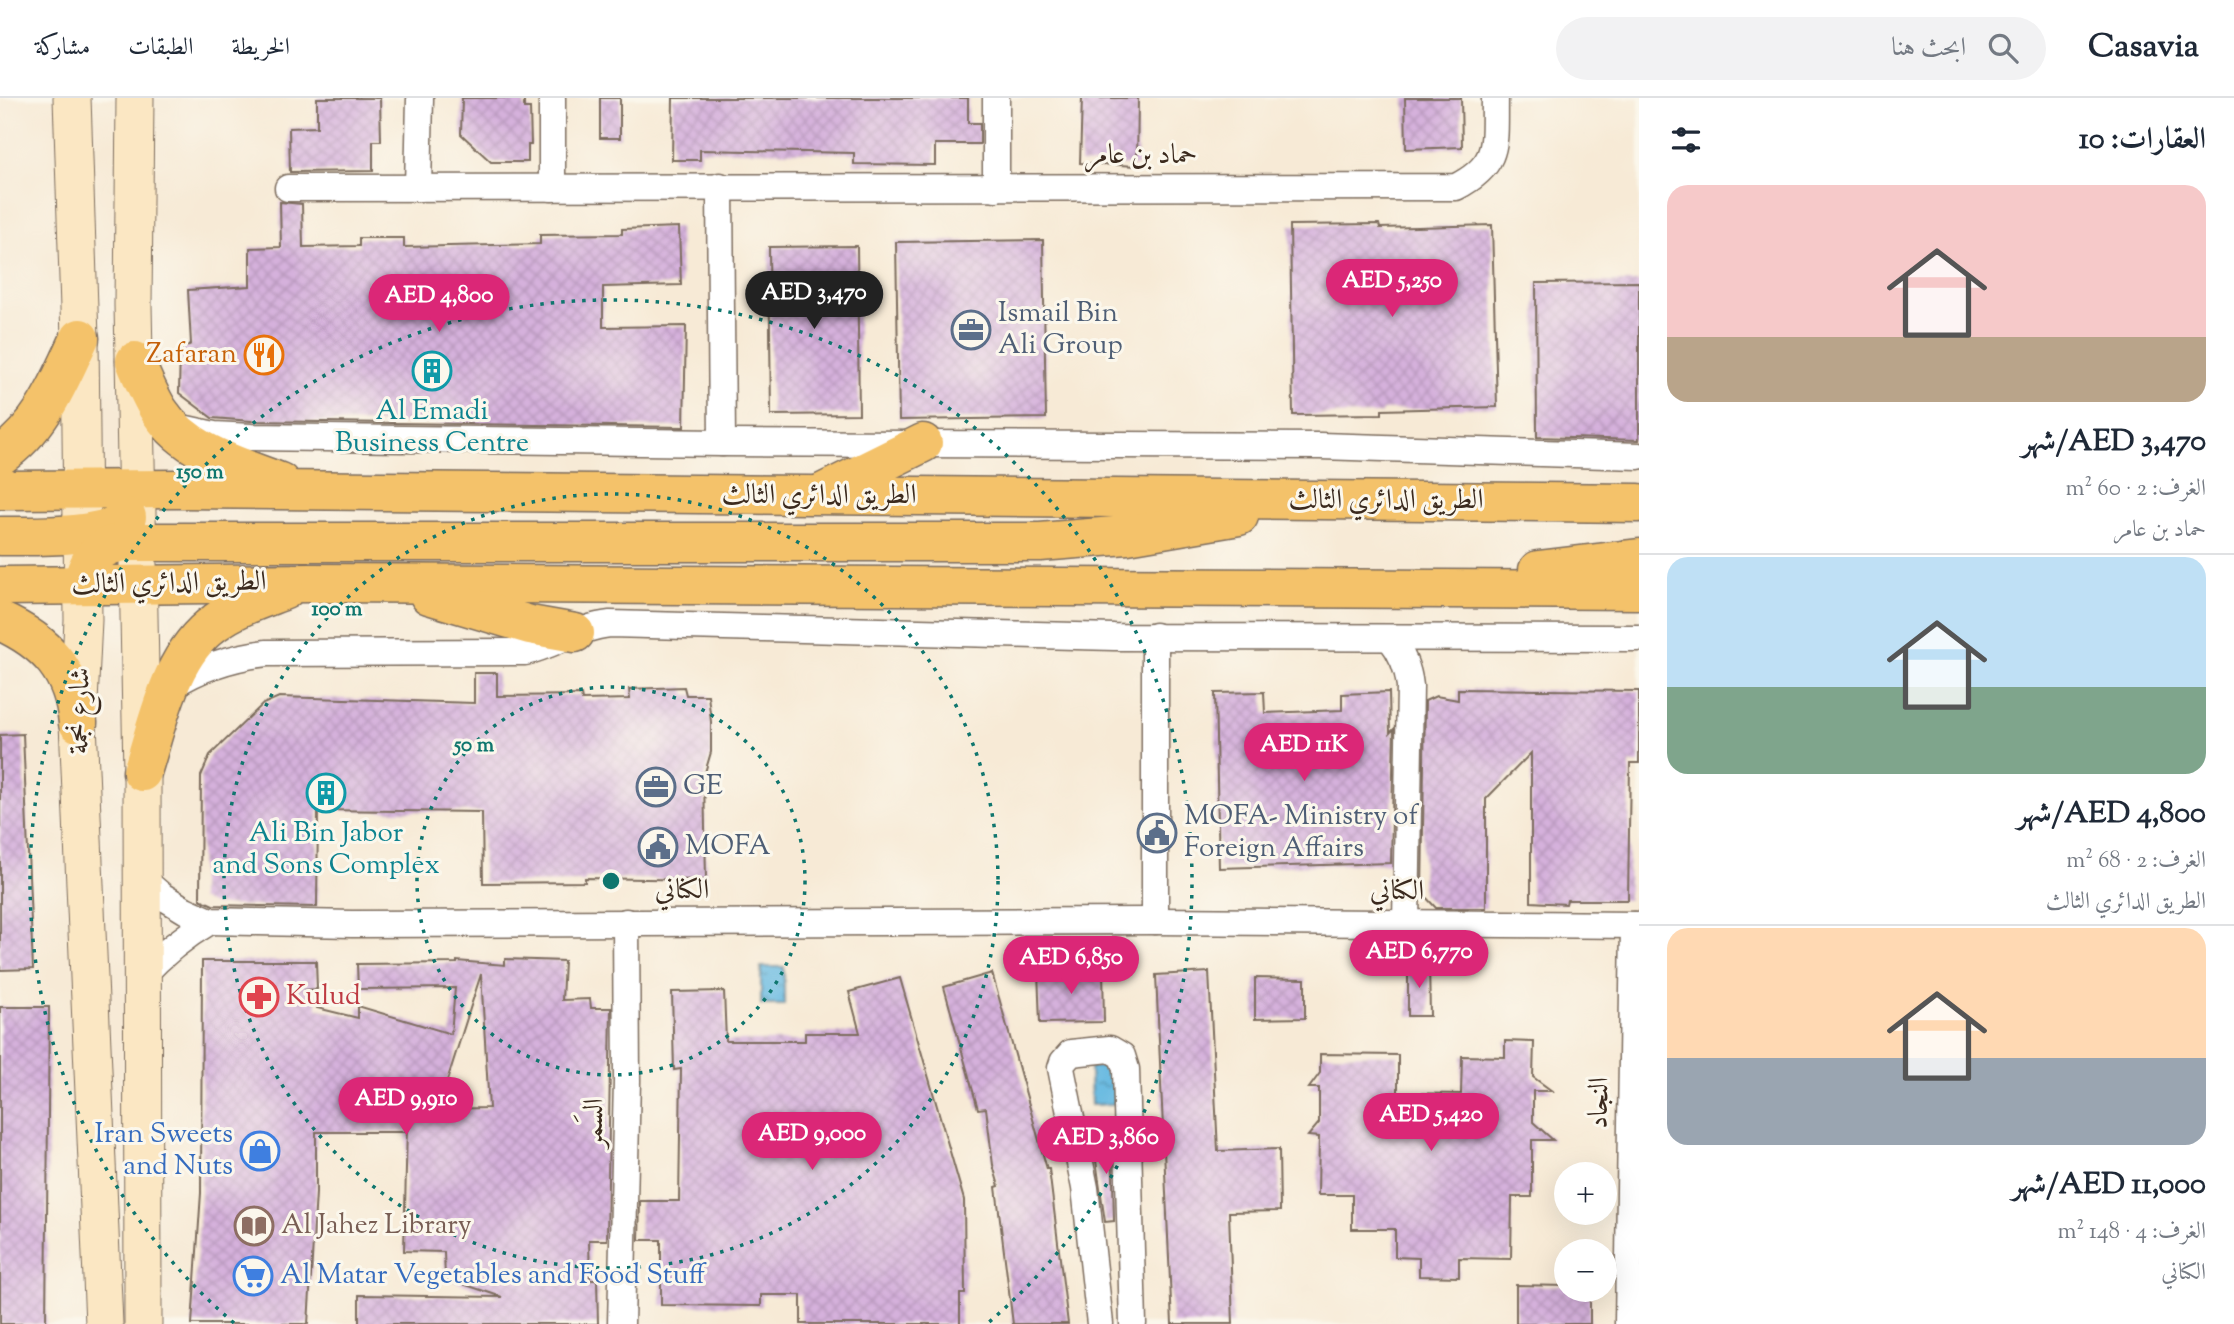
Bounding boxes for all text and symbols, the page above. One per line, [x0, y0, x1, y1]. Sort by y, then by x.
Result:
search box [1556, 17, 2046, 80]
text: Casavia [2088, 24, 2199, 72]
icon: search [1984, 29, 2022, 67]
text: ابحث هنا [1891, 30, 1966, 67]
text: مشاركة [35, 31, 90, 65]
text: الطبقات [128, 31, 194, 65]
text: الخريطة [232, 31, 290, 65]
text: العقارات: 10 [2079, 119, 2206, 162]
icon: filters [1667, 121, 1705, 159]
street label: حماد بن عامر [1085, 136, 1197, 176]
icon: home [1874, 230, 2000, 356]
pin: AED 5,250 [1312, 260, 1472, 319]
text: AED 5,250 [1342, 265, 1442, 298]
pin: AED 3,470 [734, 272, 894, 331]
pin: AED 4,800 [359, 274, 519, 334]
text: AED 3,470 [761, 277, 867, 310]
text: AED 4,800 [385, 280, 493, 313]
place label: Ismail Bin Ali Group [998, 294, 1123, 366]
office icon: Ismail Bin Ali Group [950, 309, 992, 351]
restaurant icon: Zafaran [243, 334, 285, 376]
place label: Zafaran [146, 335, 237, 375]
building icon: Al Emadi Business Centre [411, 350, 453, 392]
place label: Al Emadi Business Centre [335, 392, 529, 464]
text: AED 3,470/شهر [2021, 421, 2206, 464]
text: 150 m [176, 458, 224, 488]
text: الغرف: 2 · 60 m² [2066, 473, 2206, 506]
street label: الطريق الدائري الثالث [721, 476, 917, 516]
street label: الطريق الدائري الثالث [1288, 481, 1484, 521]
text: حماد بن عامر [2114, 514, 2206, 547]
street label: الطريق الدائري الثالث [71, 562, 267, 606]
text: 100 m [312, 595, 363, 625]
icon: home [1874, 602, 2000, 728]
street label: شارع نجمة [60, 667, 103, 755]
pin: AED 11K [1239, 724, 1369, 783]
text: AED 11K [1260, 729, 1348, 762]
text: 50 m [452, 731, 495, 761]
office icon: GE [635, 766, 677, 808]
place label: GE [683, 767, 723, 807]
building icon: Ali Bin Jabor and Sons Complex [305, 772, 347, 814]
text: AED 4,800/شهر [2017, 793, 2206, 836]
place label: MOFA- Ministry of Foreign Affairs [1184, 797, 1419, 869]
public building icon: MOFA- Ministry of Foreign Affairs [1136, 812, 1178, 854]
place label: Ali Bin Jabor and Sons Complex [212, 814, 440, 886]
public building icon: MOFA [637, 826, 679, 868]
place label: MOFA [685, 827, 771, 867]
text: الغرف: 2 · 68 m² [2066, 845, 2206, 878]
centre of rings [599, 869, 623, 893]
street label: الكناني [655, 871, 709, 911]
street label: الكناني [1369, 872, 1425, 912]
text: الطريق الدائري الثالث [2046, 886, 2206, 919]
pin: AED 6,770 [1339, 930, 1499, 990]
pin: AED 6,850 [991, 936, 1151, 996]
text: AED 6,770 [1365, 936, 1473, 969]
text: AED 6,850 [1019, 942, 1123, 975]
icon: home [1874, 973, 2000, 1099]
pharmacy icon: Kulud [238, 976, 280, 1018]
place label: Kulud [286, 977, 361, 1017]
pin: AED 9,910 [326, 1077, 486, 1137]
street label: النجاد [1580, 1077, 1620, 1129]
text: AED 9,910 [354, 1083, 458, 1116]
pin: AED 5,420 [1351, 1094, 1511, 1153]
street label: السَمر [572, 1098, 615, 1151]
text: AED 5,420 [1379, 1099, 1483, 1132]
pin: AED 9,000 [732, 1112, 892, 1172]
place label: Iran Sweets and Nuts [95, 1115, 233, 1187]
pin: AED 3,860 [1026, 1116, 1186, 1176]
text: AED 9,000 [758, 1118, 866, 1151]
text: AED 3,860 [1053, 1122, 1159, 1155]
shop icon: Iran Sweets and Nuts [239, 1130, 281, 1172]
map controls [1554, 1162, 1617, 1302]
button: + [1554, 1162, 1617, 1225]
text: AED 11,000/شهر [2012, 1164, 2206, 1207]
library icon: Al Jahez Library [233, 1205, 275, 1247]
place label: Al Jahez Library [281, 1206, 472, 1246]
text: الغرف: 4 · 148 m² [2057, 1216, 2206, 1249]
button: − [1554, 1239, 1617, 1302]
supermarket icon: Al Matar Vegetables and Food Stuff [232, 1255, 274, 1297]
place label: Al Matar Vegetables and Food Stuff [280, 1256, 708, 1296]
text: الكناني [2161, 1257, 2206, 1290]

